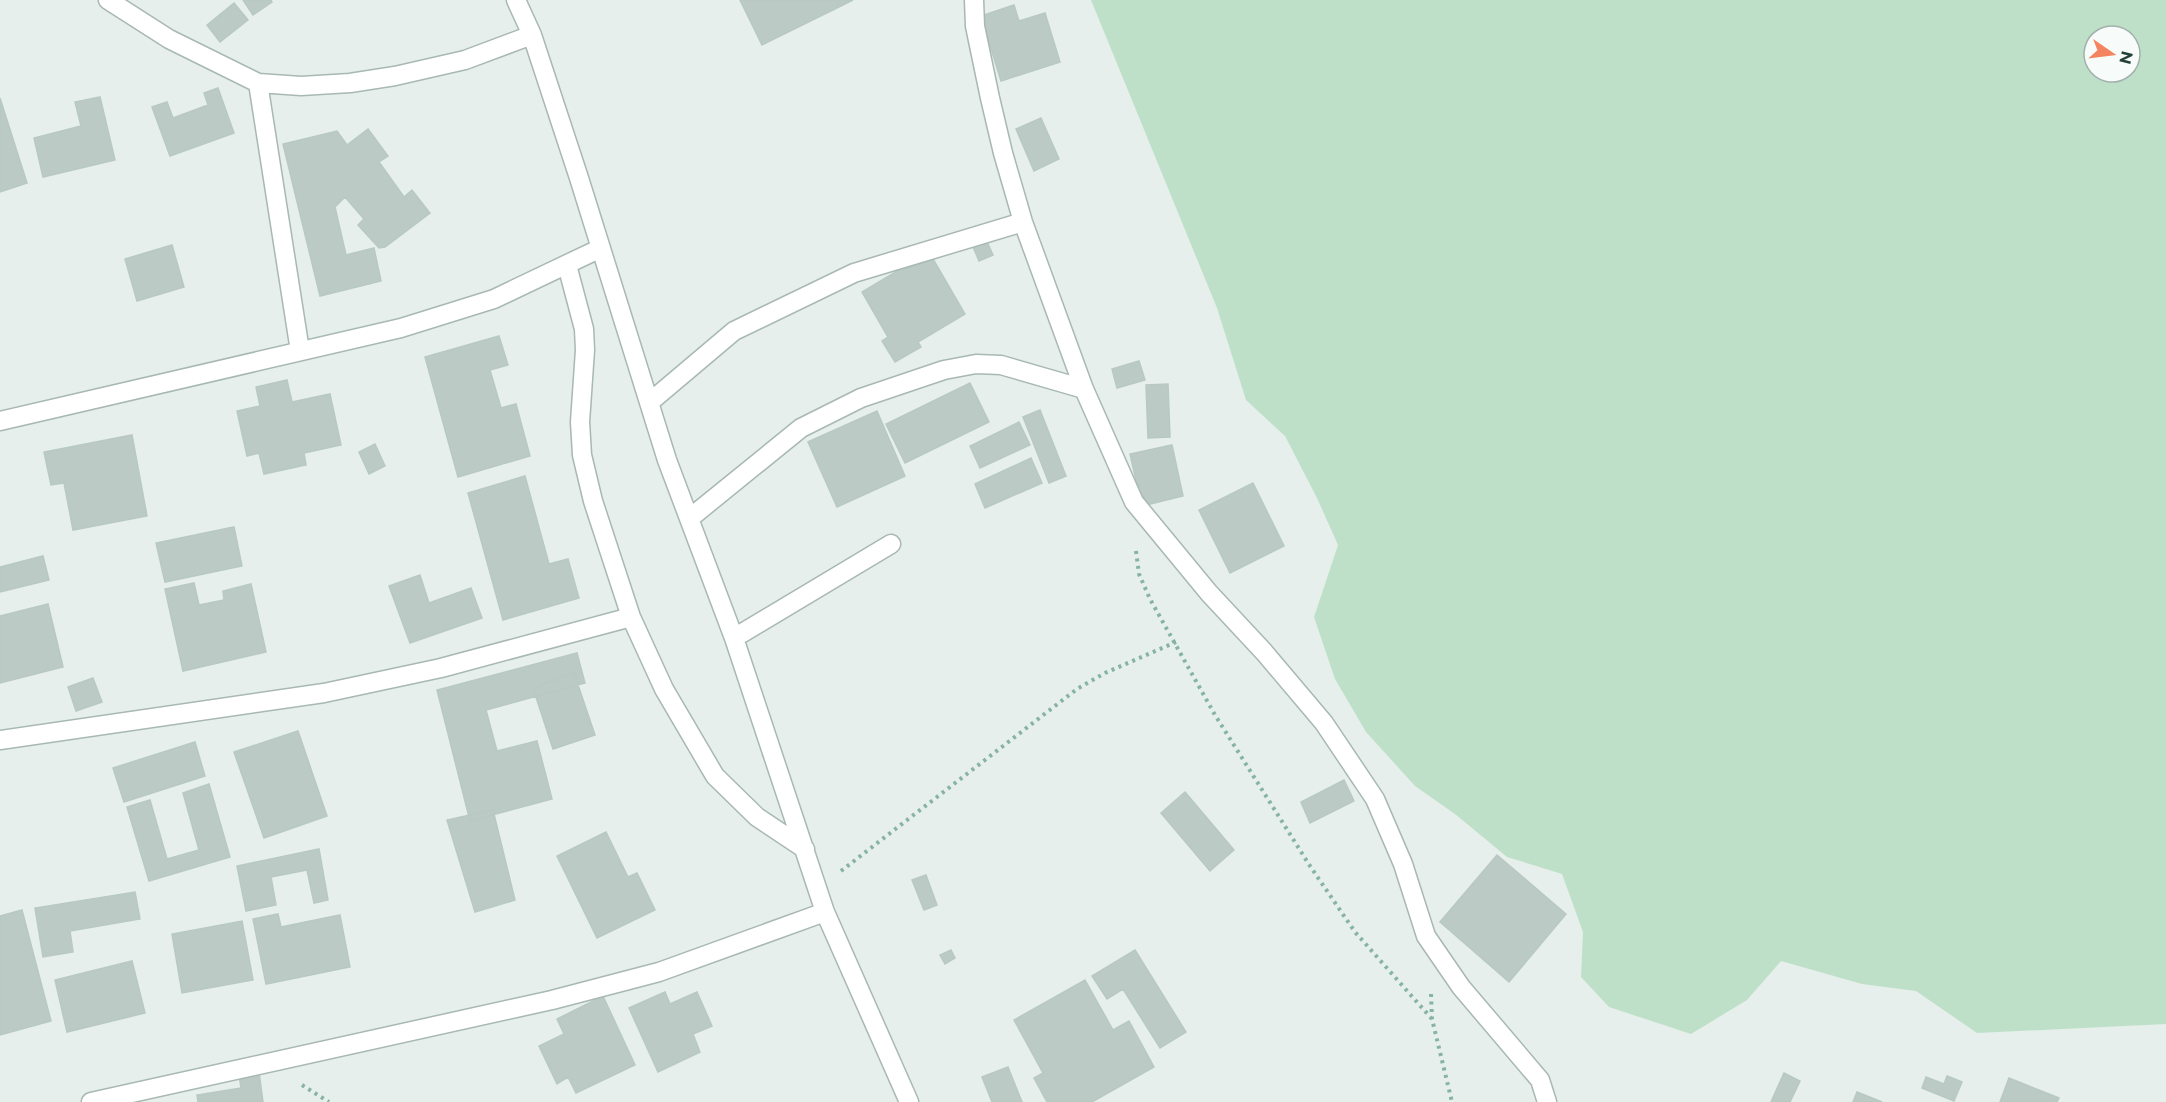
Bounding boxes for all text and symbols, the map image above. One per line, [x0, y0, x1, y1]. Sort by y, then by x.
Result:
north arrow [2082, 24, 2142, 84]
text: N [2115, 49, 2137, 66]

